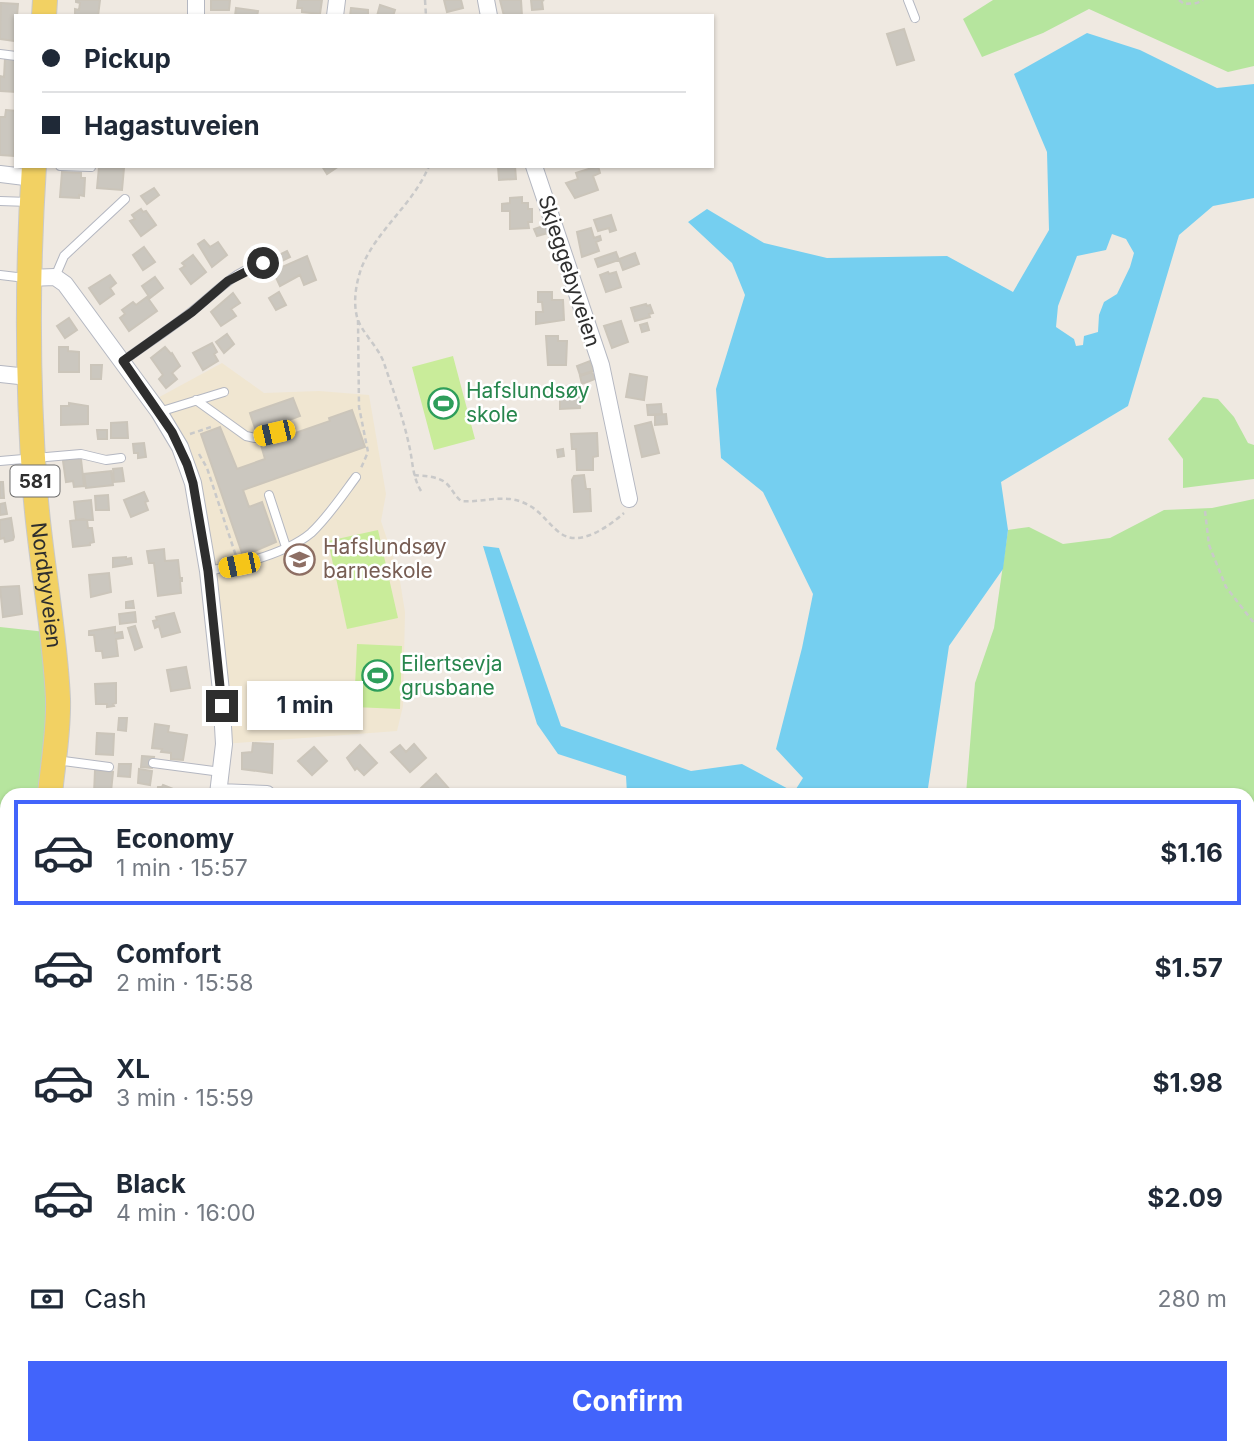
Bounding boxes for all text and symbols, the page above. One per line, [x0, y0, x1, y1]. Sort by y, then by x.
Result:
text: Pickup [84, 43, 171, 74]
text: Hagastuveien [84, 110, 260, 141]
street label: Skjeggebyveien [533, 192, 606, 350]
route start [247, 247, 279, 279]
place label: Hafslundsøy skole [466, 378, 590, 427]
sports icon: Hafslundsøy skole [426, 386, 460, 420]
car [252, 418, 297, 448]
road number: 581 [10, 466, 60, 496]
street label: Nordbyveien [26, 521, 67, 649]
place label: Hafslundsøy barneskole [323, 534, 447, 583]
school or university icon: Hafslundsøy barneskole [283, 542, 317, 576]
car [217, 550, 262, 580]
place label: Eilertsevja grusbane [401, 651, 503, 700]
sports icon: Eilertsevja grusbane [361, 659, 395, 693]
callout: 1 min [246, 682, 362, 730]
route end [206, 690, 238, 722]
text: 1 min [277, 691, 333, 719]
icon: car [32, 821, 95, 884]
text: Economy [116, 823, 234, 854]
text: $1.16 [1160, 837, 1223, 868]
text: 1 min · 15:57 [116, 854, 248, 882]
icon: car [32, 936, 95, 999]
text: Comfort [116, 938, 221, 969]
text: $1.57 [1155, 952, 1223, 983]
text: 2 min · 15:58 [116, 969, 254, 997]
icon: car [32, 1051, 95, 1114]
text: XL [116, 1053, 150, 1084]
text: $1.98 [1153, 1067, 1223, 1098]
text: 3 min · 15:59 [116, 1084, 254, 1112]
icon: car [32, 1166, 95, 1229]
text: Black [116, 1168, 186, 1199]
text: $2.09 [1147, 1182, 1223, 1213]
text: 4 min · 16:00 [116, 1199, 255, 1227]
icon: cash [28, 1280, 66, 1318]
text: Cash [84, 1283, 147, 1314]
text: 280 m [1158, 1285, 1227, 1313]
button: Confirm [28, 1361, 1227, 1441]

